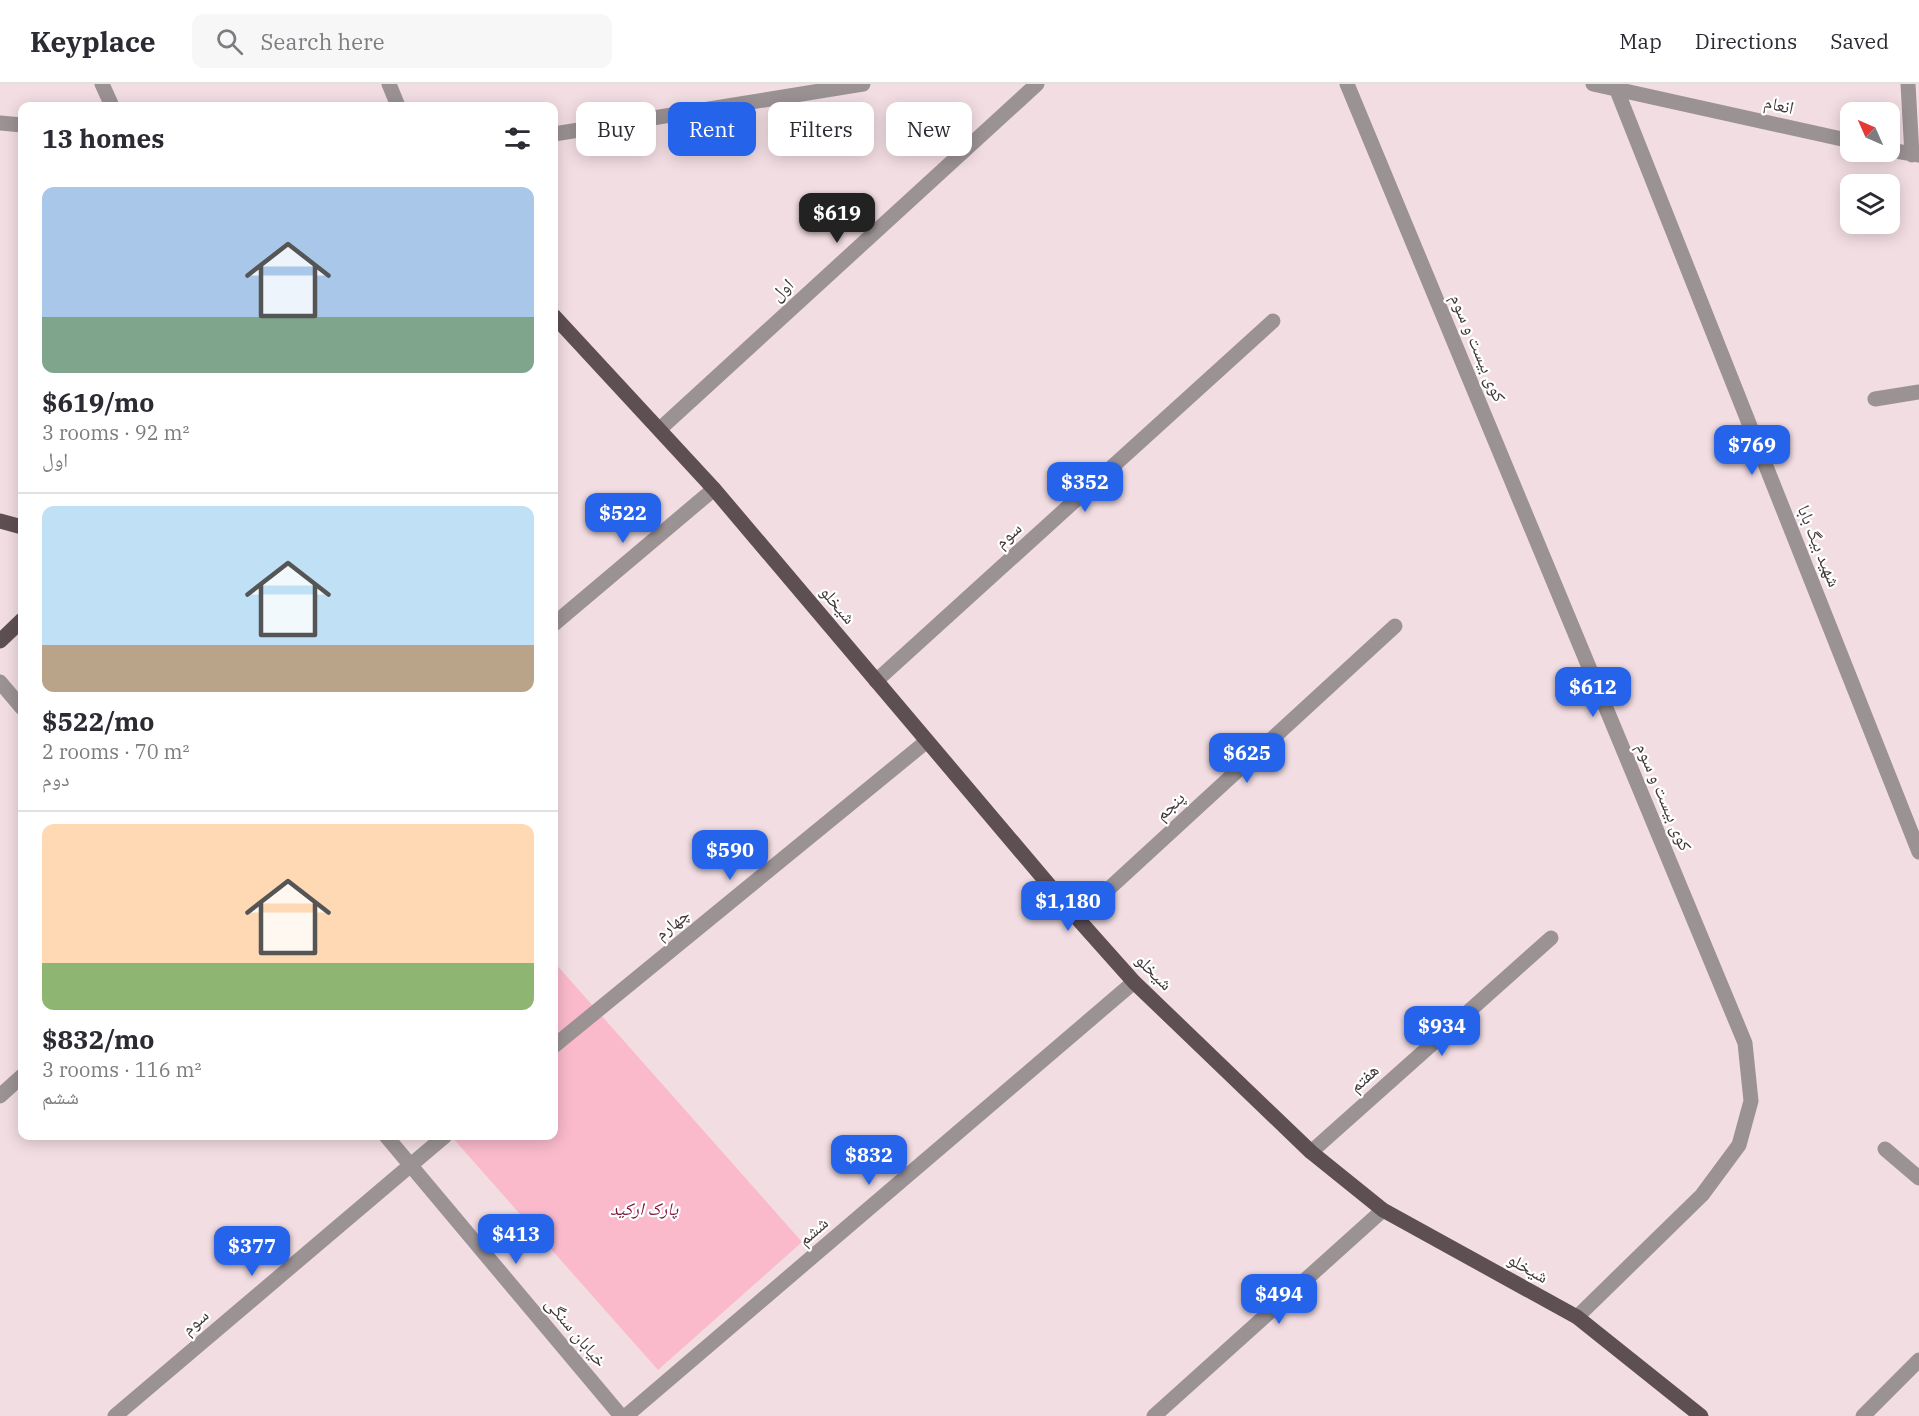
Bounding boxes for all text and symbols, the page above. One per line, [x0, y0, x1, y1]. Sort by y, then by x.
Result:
search box [192, 14, 612, 68]
text: Keyplace [30, 23, 156, 60]
icon: search [213, 25, 246, 58]
text: Search here [261, 27, 385, 56]
text: Map [1619, 27, 1662, 55]
text: Directions [1695, 27, 1797, 55]
text: Saved [1830, 27, 1889, 55]
street label: انعام [1762, 90, 1796, 120]
chip: Buy [576, 102, 656, 156]
chip: Rent [668, 102, 756, 156]
chip: Filters [768, 102, 874, 156]
chip: New [886, 102, 972, 156]
north arrow [1840, 102, 1900, 162]
map controls [1840, 102, 1900, 234]
text: 13 homes [42, 121, 164, 155]
icon: filters [501, 122, 534, 155]
button: layers [1840, 174, 1900, 234]
pin: $619 [801, 193, 873, 244]
text: $619 [813, 199, 861, 226]
icon: home [234, 226, 342, 334]
street label: اول [765, 273, 798, 306]
street label: کوی بیست و سوم [1444, 290, 1512, 406]
text: $619/mo [42, 385, 154, 419]
text: 3 rooms · 92 m² [42, 419, 189, 446]
pin: $769 [1716, 425, 1788, 476]
text: $769 [1728, 431, 1776, 458]
text: اول [42, 446, 68, 473]
pin: $352 [1049, 462, 1121, 513]
text: $352 [1061, 468, 1109, 495]
pin: $522 [587, 493, 659, 544]
text: $522 [599, 499, 647, 526]
street label: شهید بیگ بابا [1793, 501, 1846, 590]
street label: سوم [989, 516, 1027, 554]
icon: home [234, 545, 342, 653]
street label: شیخلو [816, 581, 861, 629]
pin: $612 [1557, 667, 1629, 718]
text: $612 [1569, 673, 1617, 700]
text: $522/mo [42, 704, 154, 738]
pin: $625 [1211, 733, 1283, 784]
text: 2 rooms · 70 m² [42, 738, 189, 765]
text: $625 [1223, 739, 1271, 766]
street label: کوی بیست و سوم [1630, 739, 1698, 855]
text: دوم [42, 765, 69, 792]
street label: پنجم [1150, 786, 1190, 826]
pin: $590 [694, 830, 766, 881]
text: $590 [706, 836, 754, 863]
icon: home [234, 863, 342, 971]
pin: $1,180 [1019, 881, 1117, 932]
text: $1,180 [1035, 887, 1101, 914]
street label: چهارم [649, 903, 695, 945]
street label: شیخلو [1131, 948, 1178, 995]
pin: $934 [1406, 1006, 1478, 1057]
text: $934 [1418, 1012, 1466, 1039]
text: $832/mo [42, 1022, 154, 1056]
text: 3 rooms · 116 m² [42, 1056, 201, 1083]
street label: هفتم [1344, 1058, 1384, 1098]
text: ششم [42, 1083, 79, 1110]
pin: $832 [833, 1135, 905, 1186]
text: $832 [845, 1141, 893, 1168]
park label: پارک ارکید [610, 1197, 679, 1220]
street label: ششم [793, 1211, 833, 1251]
pin: $413 [480, 1214, 552, 1265]
text: $413 [492, 1220, 540, 1247]
pin: $377 [216, 1226, 288, 1277]
text: $377 [228, 1232, 276, 1259]
street label: شیخلو [1504, 1247, 1553, 1288]
pin: $494 [1243, 1274, 1315, 1325]
text: $494 [1255, 1280, 1303, 1307]
street label: خیابان سنگی [540, 1292, 612, 1371]
street label: سوم [176, 1303, 214, 1341]

